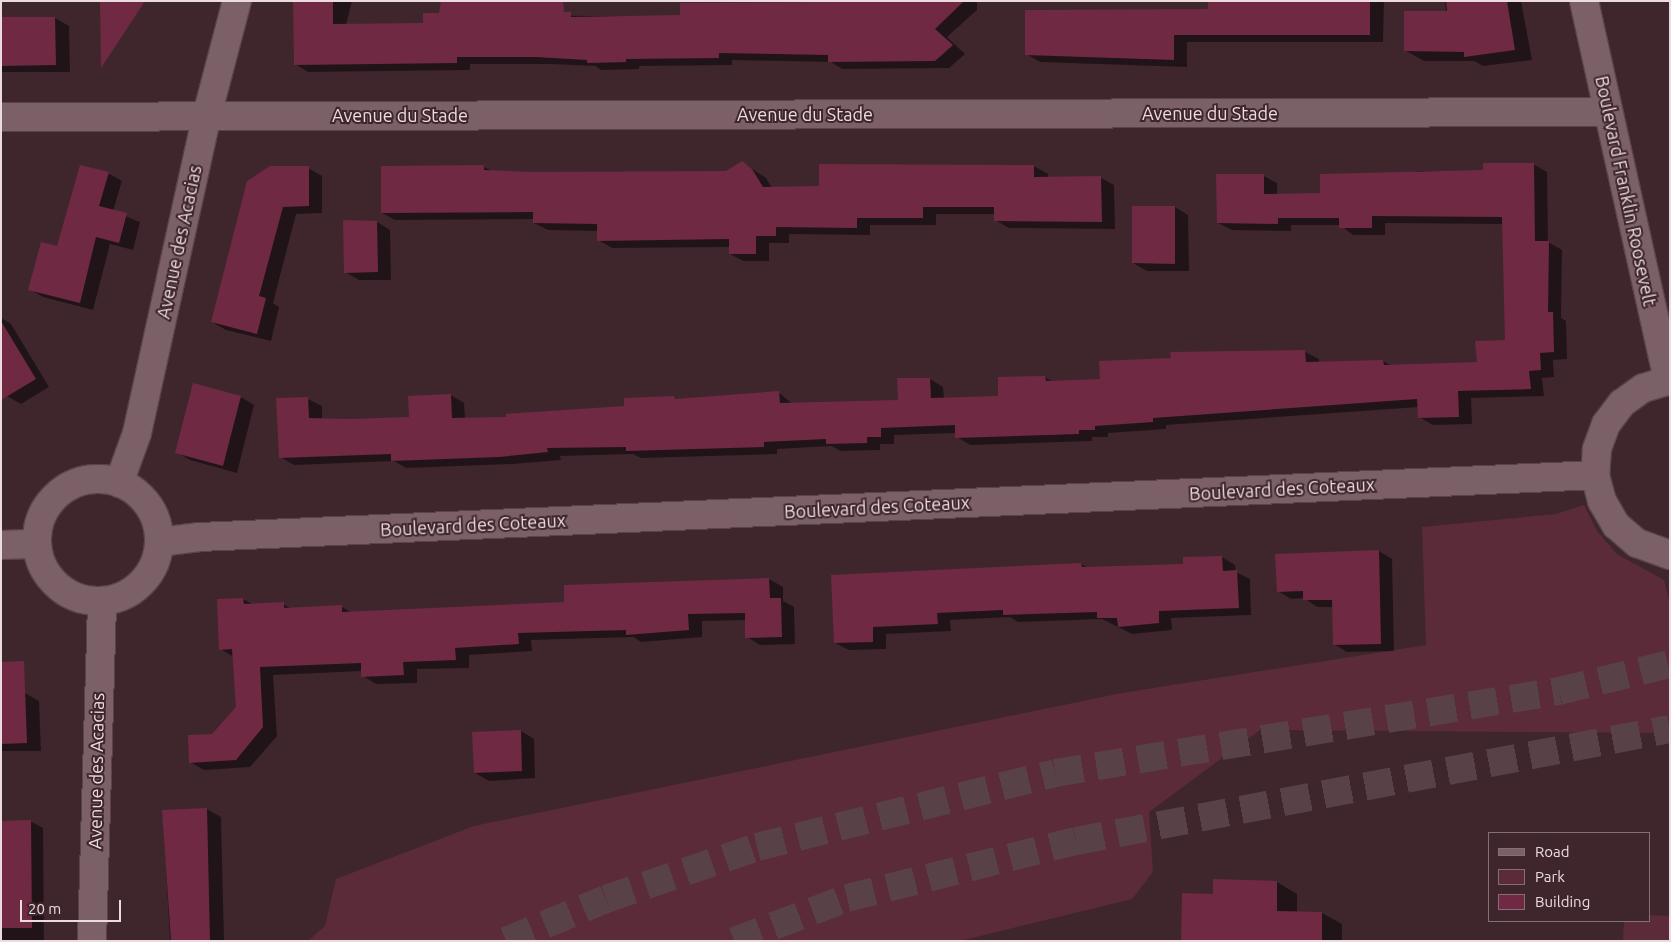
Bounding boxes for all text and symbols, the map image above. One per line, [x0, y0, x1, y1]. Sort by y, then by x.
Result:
street label: Boulevard Franklin Roosevelt [1591, 74, 1661, 308]
street label: Avenue du Stade [1142, 102, 1278, 124]
street label: Avenue du Stade [737, 103, 873, 125]
street label: Avenue du Stade [332, 104, 468, 126]
street label: Avenue des Acacias [152, 163, 206, 321]
street label: Boulevard des Coteaux [1189, 473, 1375, 505]
street label: Boulevard des Coteaux [784, 491, 970, 523]
street label: Boulevard des Coteaux [380, 509, 566, 541]
street label: Avenue des Acacias [84, 693, 108, 849]
legend [1488, 832, 1651, 922]
text: Road [1535, 843, 1570, 860]
text: Park [1535, 868, 1565, 885]
scale bar [22, 890, 124, 922]
text: Building [1535, 893, 1590, 910]
text: 20 m [28, 900, 61, 917]

